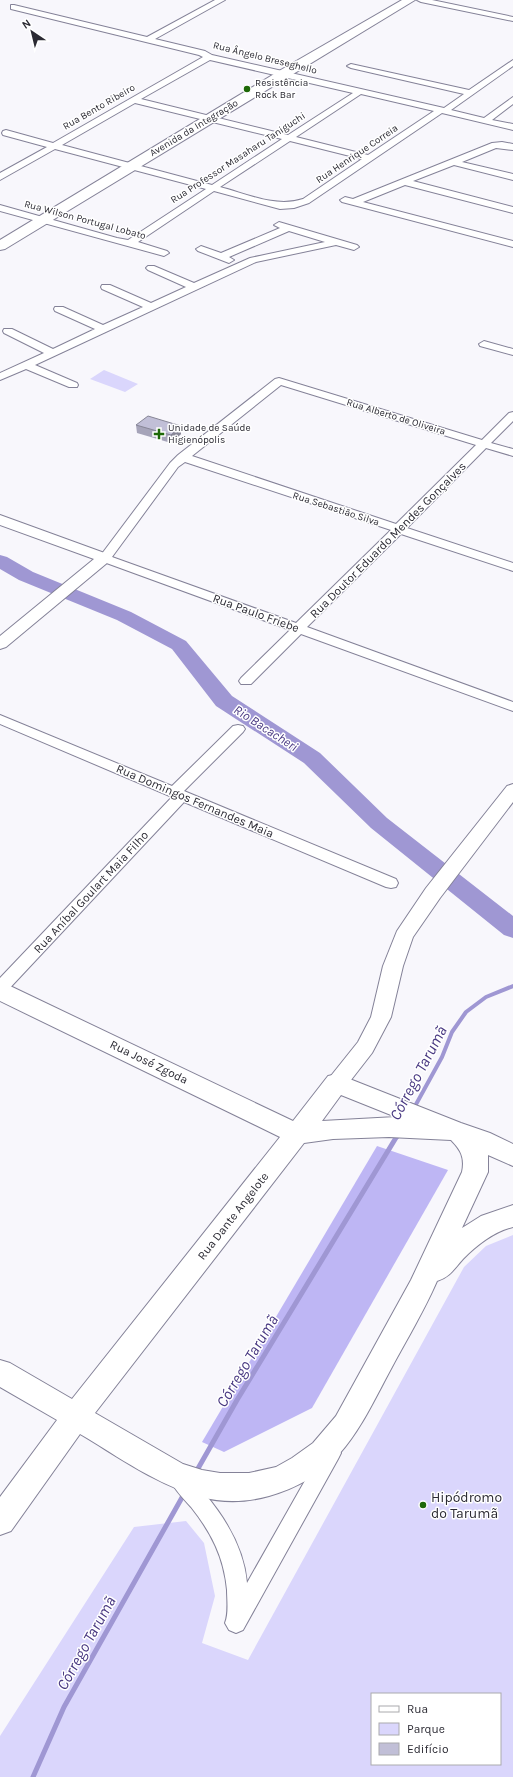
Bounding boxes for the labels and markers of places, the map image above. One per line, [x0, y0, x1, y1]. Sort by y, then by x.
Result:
place label: Resistência Rock Bar [255, 77, 308, 101]
marker: Resistência Rock Bar [242, 84, 252, 94]
place label: Unidade de Saúde Higienópolis [168, 422, 251, 446]
marker: Unidade de Saúde Higienópolis [153, 428, 165, 440]
place label: Hipódromo do Tarumã [431, 1489, 502, 1522]
marker: Hipódromo do Tarumã [418, 1500, 428, 1510]

